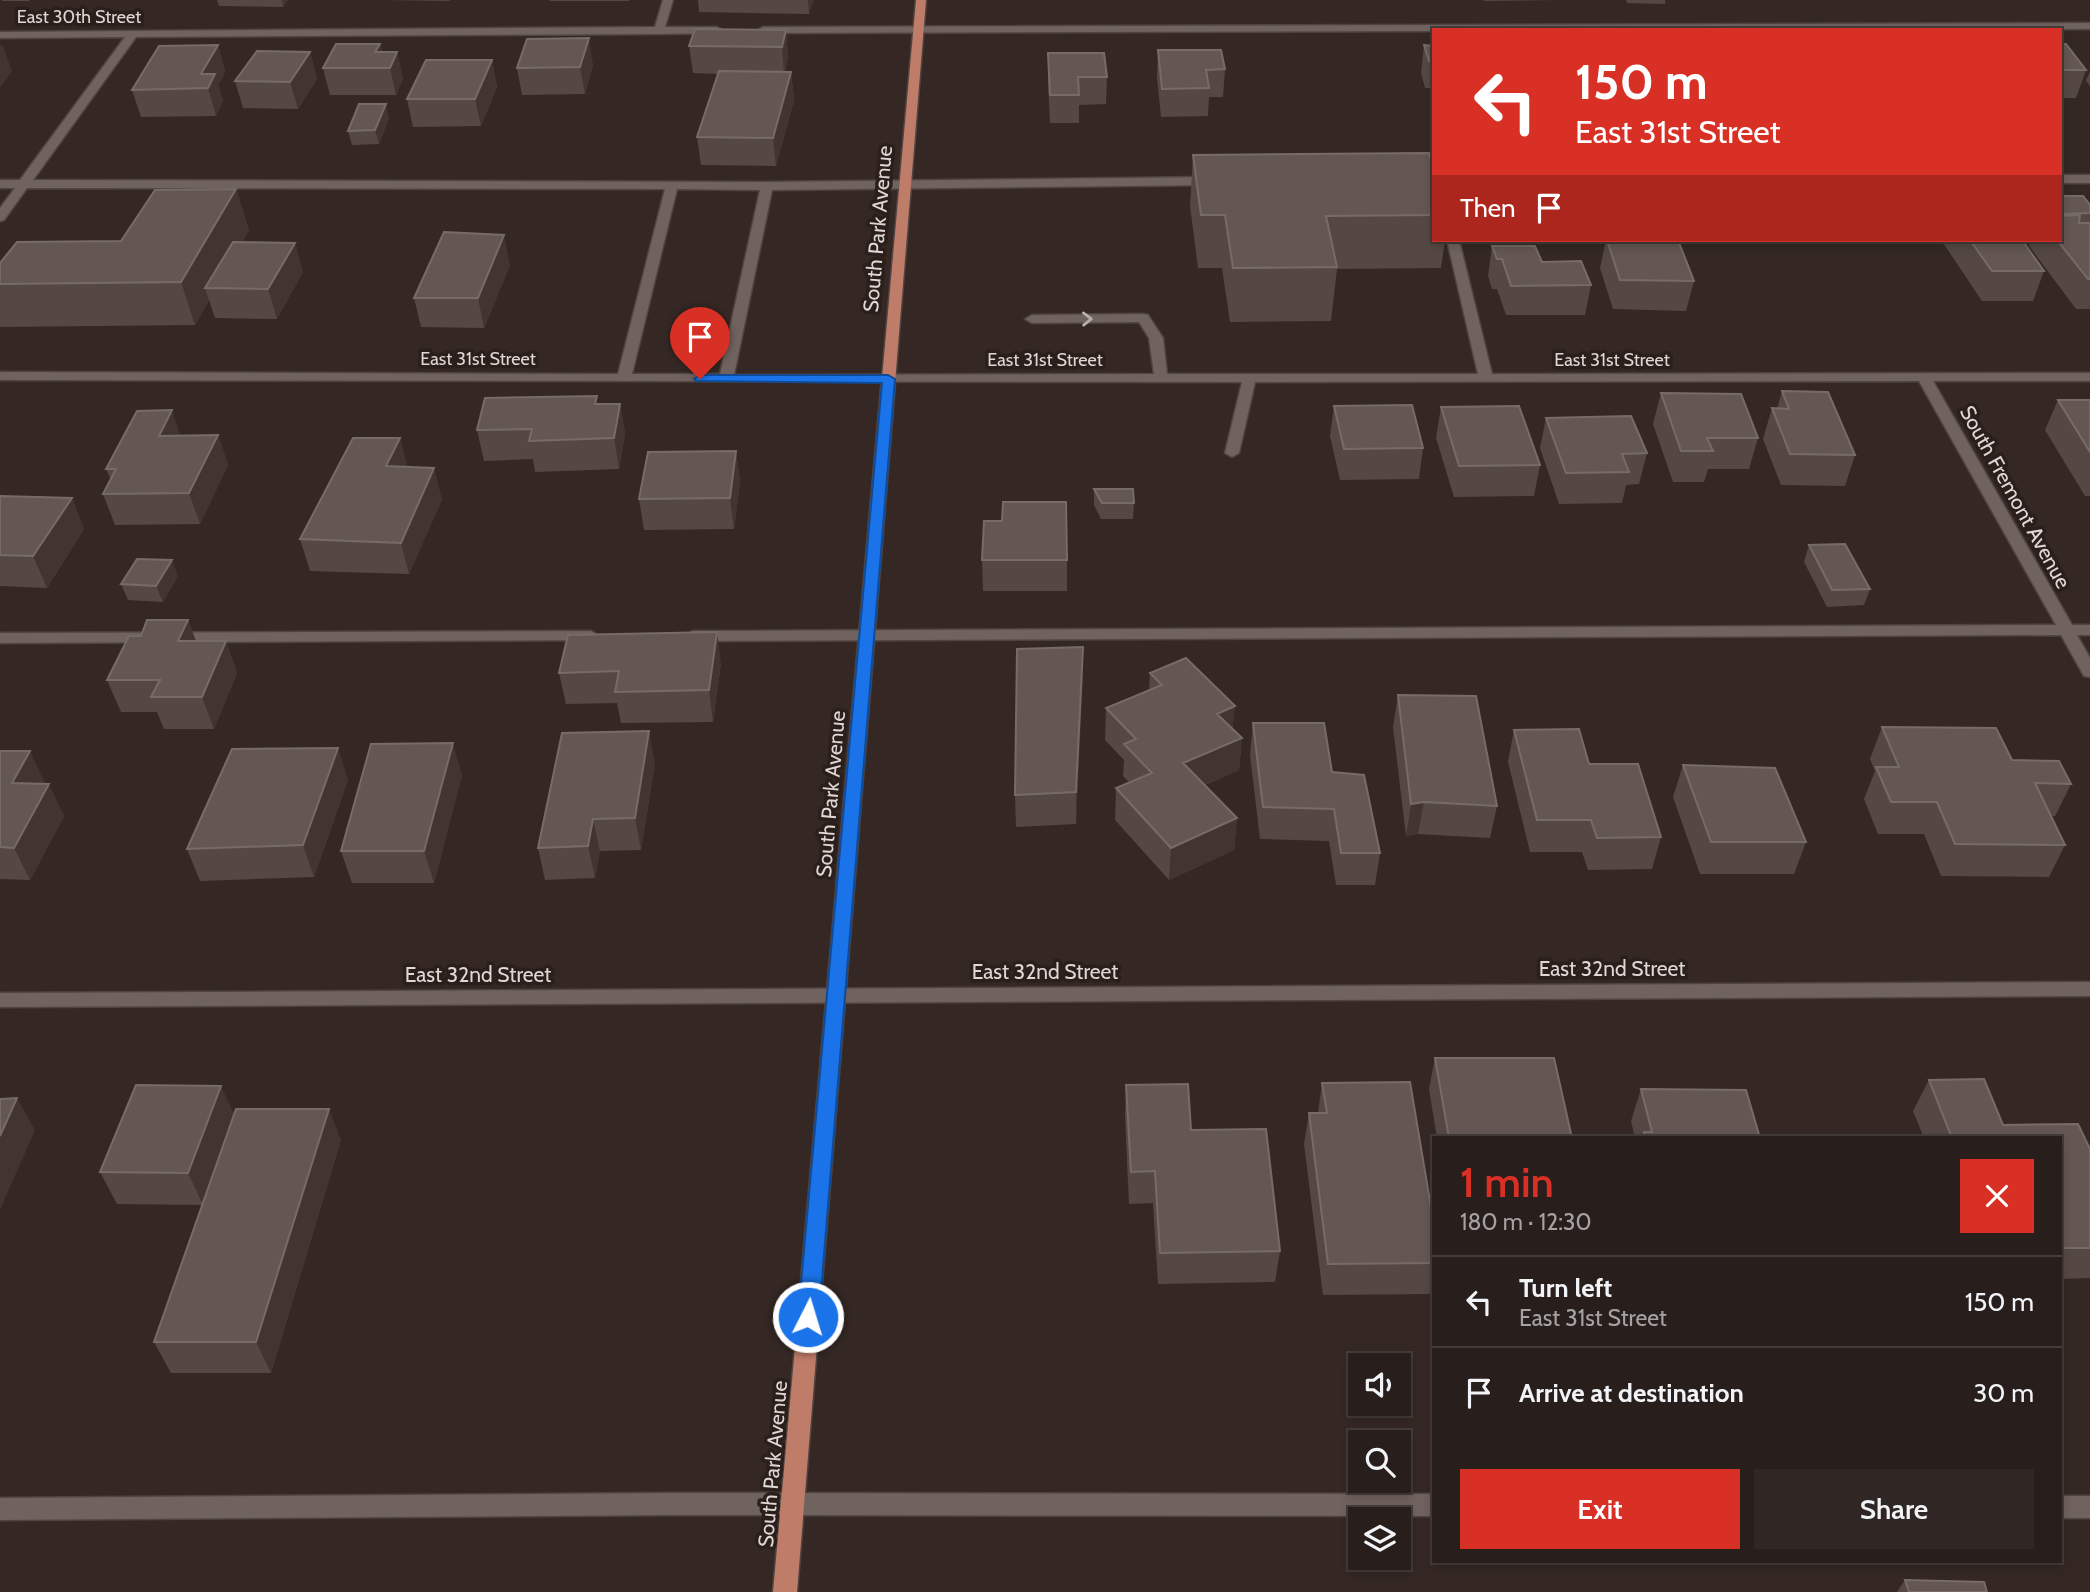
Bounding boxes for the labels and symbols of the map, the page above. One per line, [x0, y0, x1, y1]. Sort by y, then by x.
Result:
street label: East 30th Street [17, 6, 141, 28]
street label: South Park Avenue [858, 144, 897, 313]
pin [670, 307, 730, 379]
one-way arrow [1083, 311, 1093, 327]
street label: East 31st Street [420, 348, 536, 370]
street label: East 31st Street [987, 349, 1103, 371]
street label: East 31st Street [1554, 349, 1670, 371]
street label: South Fremont Avenue [1955, 401, 2076, 593]
street label: South Park Avenue [811, 709, 850, 878]
street label: East 32nd Street [1539, 956, 1685, 981]
street label: East 32nd Street [972, 959, 1118, 984]
street label: East 32nd Street [405, 962, 551, 987]
position arrow [771, 1280, 845, 1354]
street label: South Park Avenue [753, 1379, 792, 1548]

